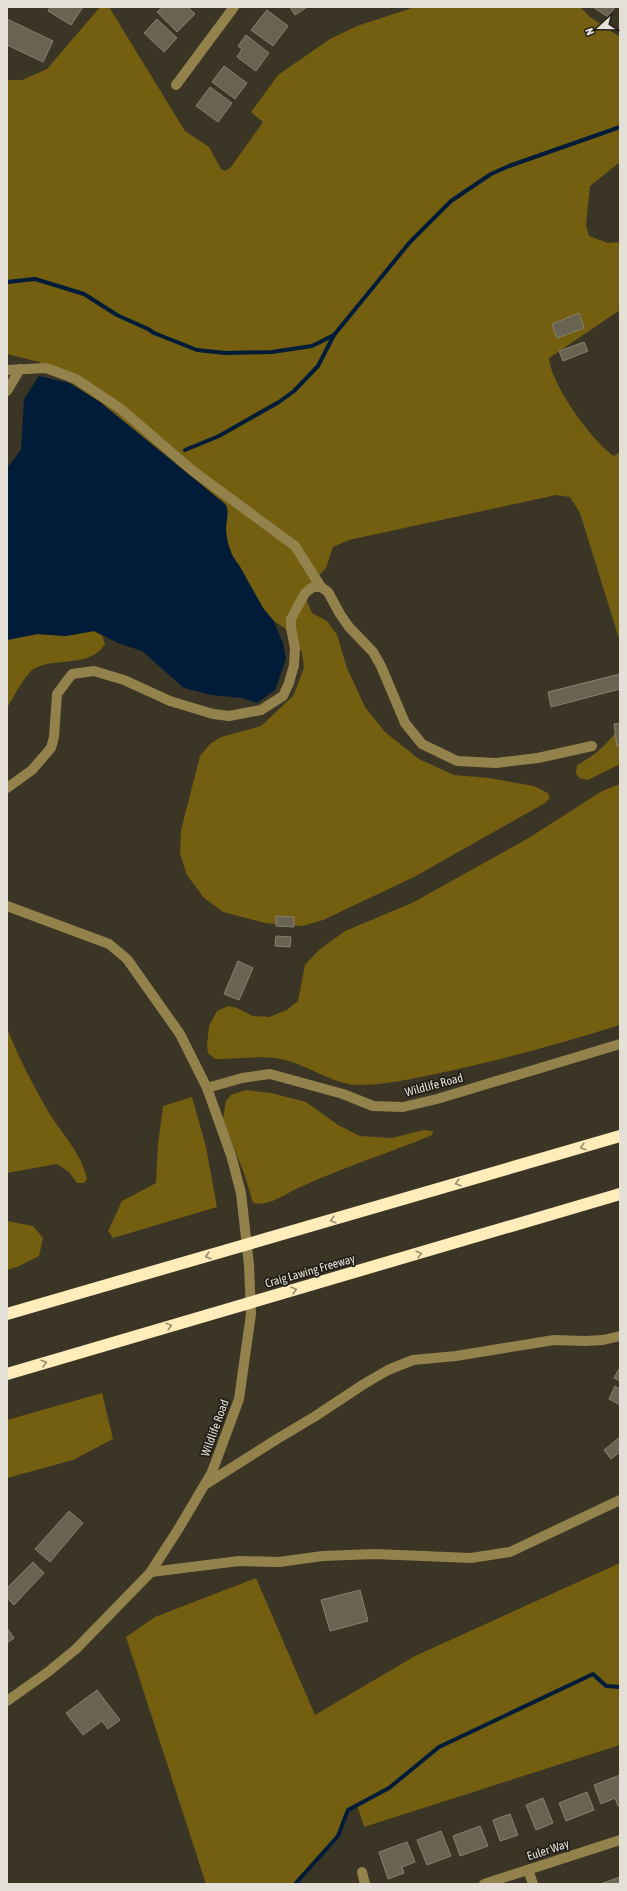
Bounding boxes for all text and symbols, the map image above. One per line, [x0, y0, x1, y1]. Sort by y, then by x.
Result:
north arrow [579, 8, 619, 48]
text: N [583, 26, 596, 37]
street label: Wildlife Road [403, 1071, 465, 1099]
one-way arrow [579, 1142, 586, 1151]
one-way arrow [454, 1178, 461, 1187]
one-way arrow [330, 1215, 337, 1224]
one-way arrow [415, 1250, 422, 1259]
one-way arrow [205, 1251, 212, 1260]
street label: Craig Lawing Freeway [263, 1251, 357, 1291]
one-way arrow [290, 1286, 297, 1295]
one-way arrow [166, 1322, 173, 1331]
one-way arrow [41, 1359, 48, 1368]
street label: Wildlife Road [198, 1398, 232, 1458]
street label: Euler Way [525, 1837, 571, 1863]

